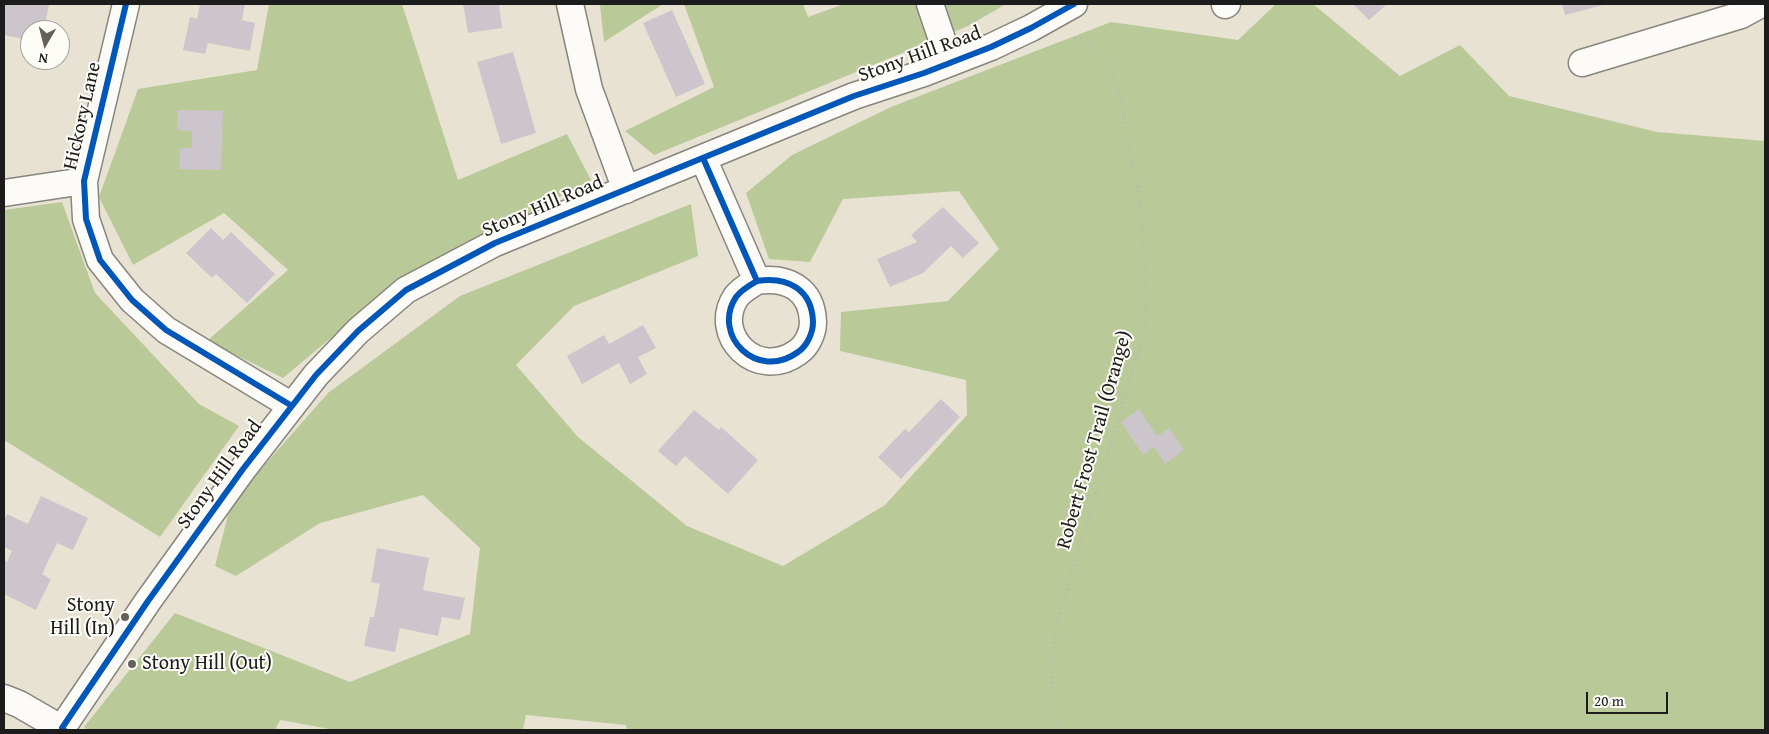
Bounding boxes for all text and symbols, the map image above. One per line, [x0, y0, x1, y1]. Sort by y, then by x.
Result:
north arrow [20, 20, 70, 70]
street label: Stony Hill Road [855, 22, 985, 88]
text: N [37, 48, 49, 69]
street label: Hickory Lane [59, 60, 107, 172]
street label: Stony Hill Road [479, 171, 607, 243]
street label: Robert Frost Trail (Orange) [1052, 328, 1138, 552]
street label: Stony Hill Road [172, 416, 268, 534]
place label: Stony Hill (In) [50, 594, 115, 641]
marker: Stony Hill (In) [119, 611, 131, 623]
place label: Stony Hill (Out) [142, 652, 272, 676]
marker: Stony Hill (Out) [126, 658, 138, 670]
scale bar [1589, 682, 1672, 714]
text: 20 m [1594, 690, 1624, 711]

